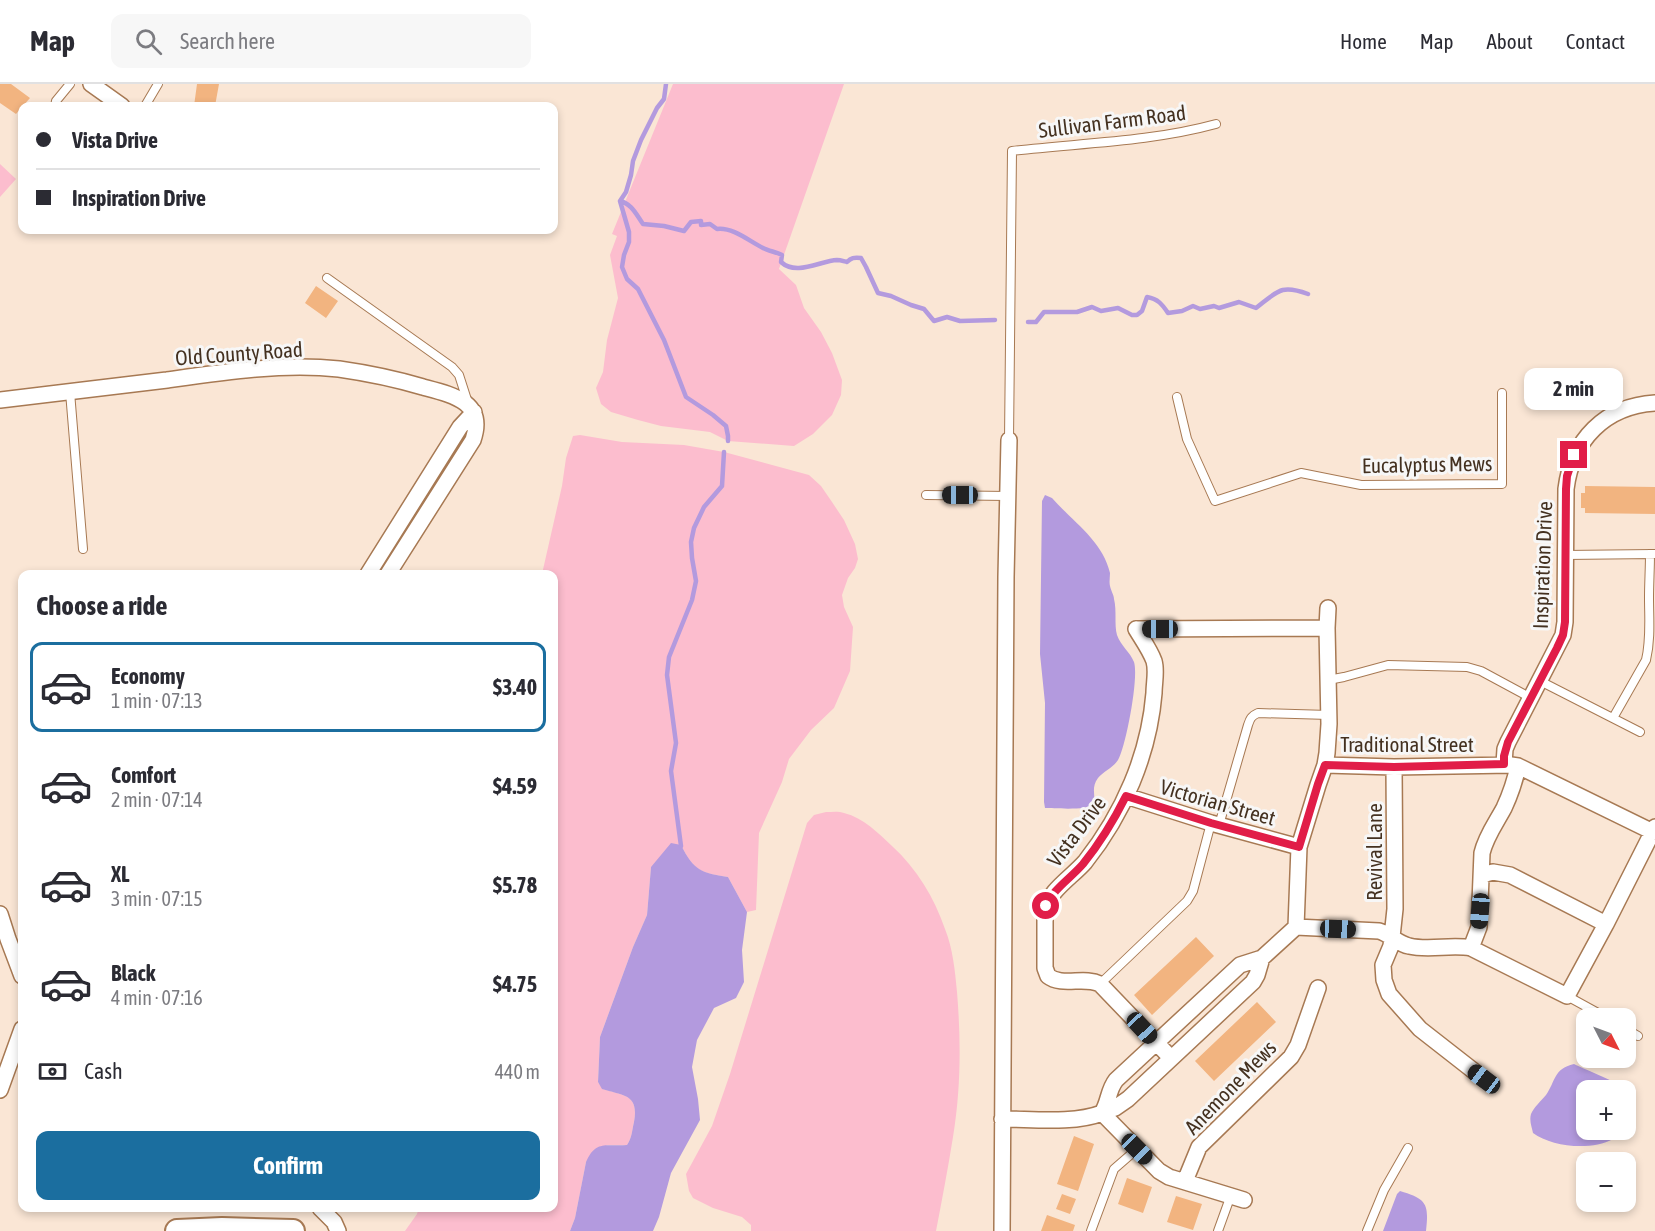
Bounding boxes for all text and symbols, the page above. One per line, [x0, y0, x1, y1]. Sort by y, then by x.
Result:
search box [111, 14, 531, 68]
text: Map [30, 25, 75, 57]
icon: search [132, 25, 165, 58]
text: Search here [180, 28, 275, 54]
text: Home [1340, 29, 1387, 53]
text: Map [1420, 29, 1454, 53]
text: About [1487, 29, 1533, 53]
text: Contact [1566, 29, 1625, 53]
street label: Sullivan Farm Road [1037, 100, 1187, 142]
text: Vista Drive [72, 127, 158, 153]
text: Inspiration Drive [72, 185, 206, 211]
street label: Old County Road [174, 337, 304, 369]
callout: 2 min [1524, 368, 1624, 410]
text: 2 min [1553, 377, 1594, 400]
route end [1560, 441, 1587, 468]
street label: Eucalyptus Mews [1362, 451, 1492, 477]
car [942, 486, 978, 504]
street label: Inspiration Drive [1528, 501, 1556, 629]
text: Choose a ride [36, 590, 168, 621]
car [1142, 620, 1178, 638]
icon: car [39, 660, 93, 714]
text: Economy [111, 663, 185, 689]
text: $3.40 [493, 674, 537, 700]
text: 1 min · 07:13 [111, 689, 203, 712]
street label: Traditional Street [1340, 732, 1474, 756]
icon: car [39, 759, 93, 813]
text: Comfort [111, 762, 176, 788]
text: $4.59 [493, 773, 537, 799]
street label: Victorian Street [1158, 774, 1278, 830]
text: 2 min · 07:14 [111, 788, 203, 811]
street label: Vista Drive [1042, 791, 1110, 871]
street label: Revival Lane [1362, 803, 1386, 901]
icon: car [39, 858, 93, 912]
text: XL [111, 861, 129, 887]
text: $5.78 [493, 872, 537, 898]
text: 3 min · 07:15 [111, 887, 203, 910]
route start [1032, 892, 1059, 919]
car [1469, 892, 1491, 930]
car [1320, 919, 1356, 939]
icon: car [39, 957, 93, 1011]
text: Black [111, 960, 155, 986]
text: $4.75 [493, 971, 537, 997]
text: 4 min · 07:16 [111, 986, 203, 1009]
north arrow [1576, 1008, 1636, 1068]
map controls [1576, 1008, 1636, 1212]
car [1123, 1009, 1161, 1047]
street label: Anemone Mews [1179, 1035, 1281, 1139]
icon: cash [36, 1055, 69, 1088]
text: Cash [84, 1058, 123, 1084]
text: 440 m [495, 1060, 540, 1083]
car [1464, 1061, 1504, 1097]
button: + [1576, 1080, 1636, 1140]
car [1118, 1130, 1156, 1168]
button: Confirm [36, 1131, 540, 1200]
button: − [1576, 1152, 1636, 1212]

